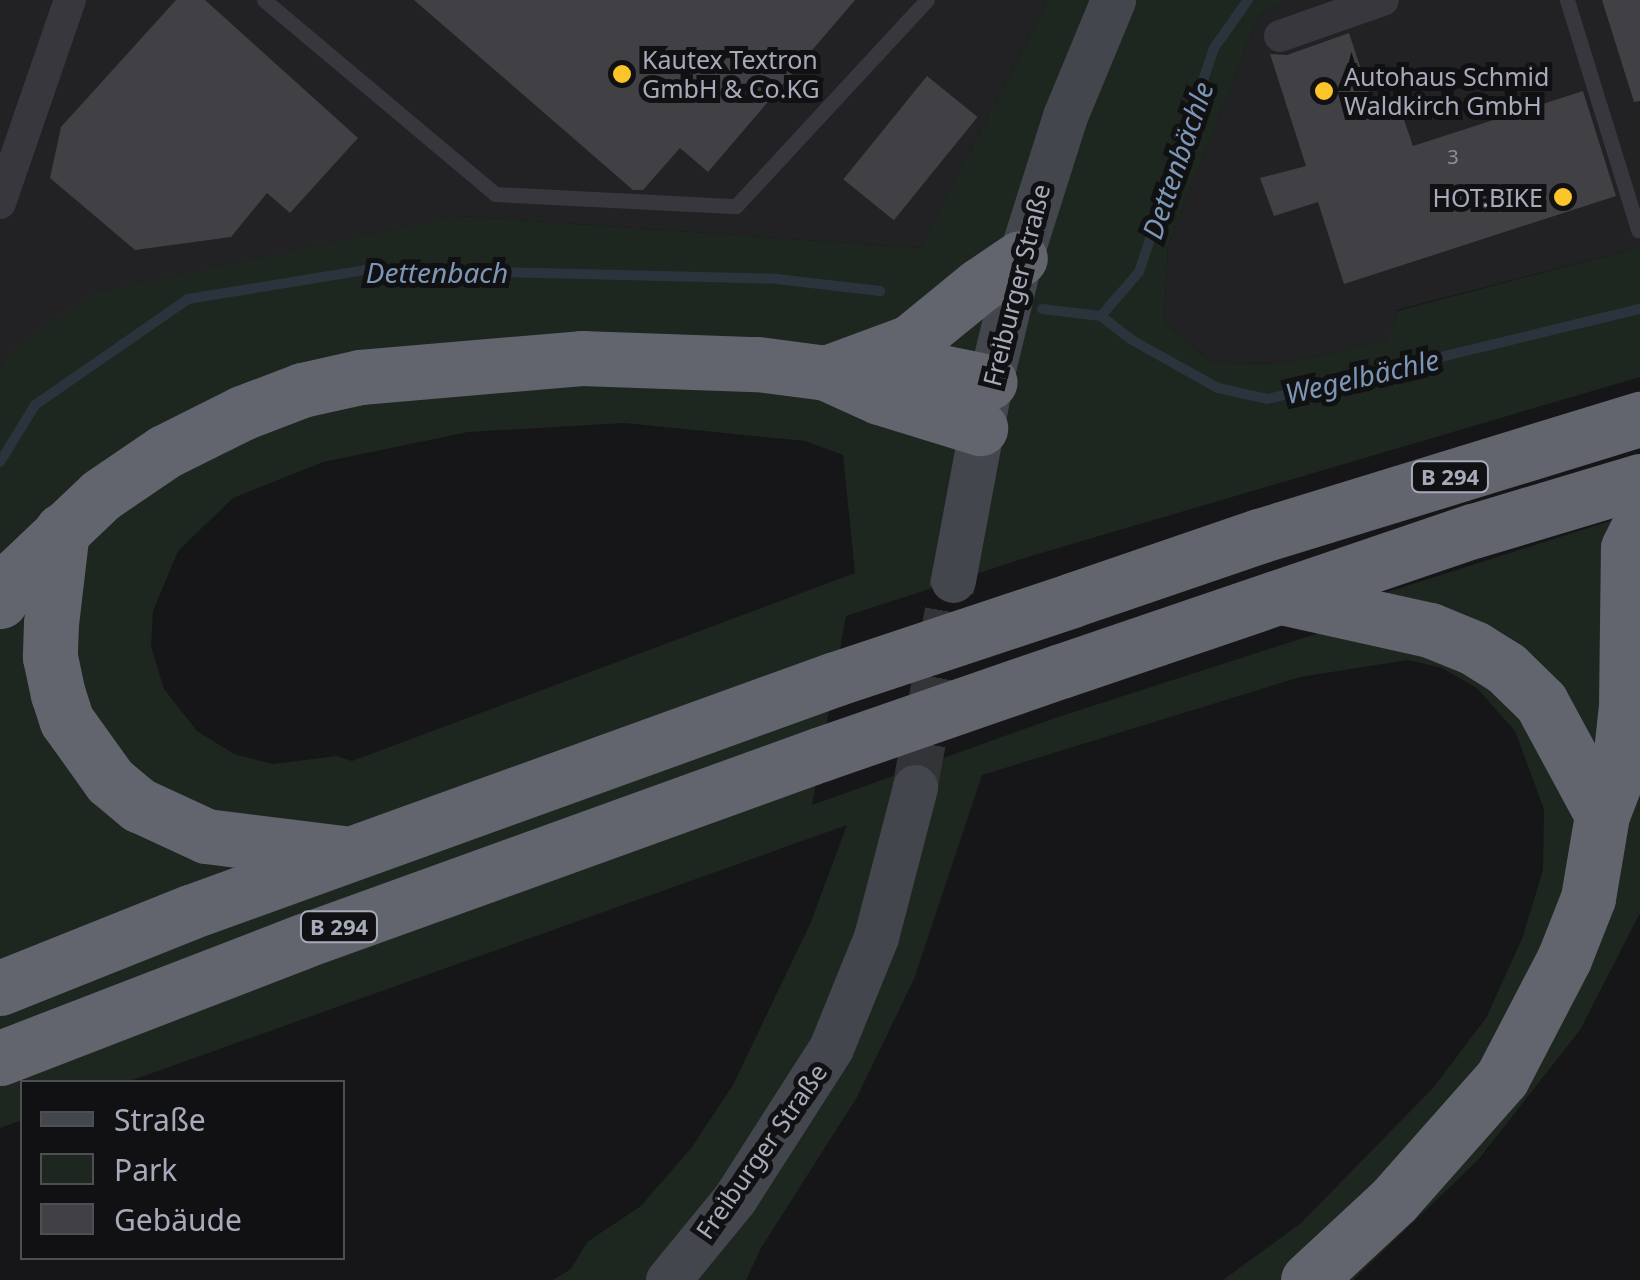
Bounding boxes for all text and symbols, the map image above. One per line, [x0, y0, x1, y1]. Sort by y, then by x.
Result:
place label: Kautex Textron GmbH & Co.KG [642, 45, 820, 104]
place label: Autohaus Schmid Waldkirch GmbH [1344, 62, 1549, 121]
marker: Kautex Textron GmbH & Co.KG [611, 63, 633, 85]
water label: Dettenbächle [1134, 77, 1220, 243]
marker: Autohaus Schmid Waldkirch GmbH [1313, 80, 1335, 102]
house number: 3 [1447, 144, 1459, 168]
street label: Freiburger Straße [976, 181, 1056, 389]
place label: HOT.BIKE [1433, 182, 1543, 212]
marker: HOT.BIKE [1552, 186, 1574, 208]
water label: Dettenbach [366, 255, 508, 289]
water label: Wegelbächle [1282, 342, 1442, 410]
road number: B 294 [1410, 460, 1490, 494]
road number: B 294 [299, 910, 379, 944]
street label: Freiburger Straße [689, 1058, 833, 1244]
legend [20, 1080, 345, 1260]
text: Straße [114, 1099, 206, 1140]
text: Park [114, 1149, 177, 1190]
text: Gebäude [114, 1199, 242, 1240]

